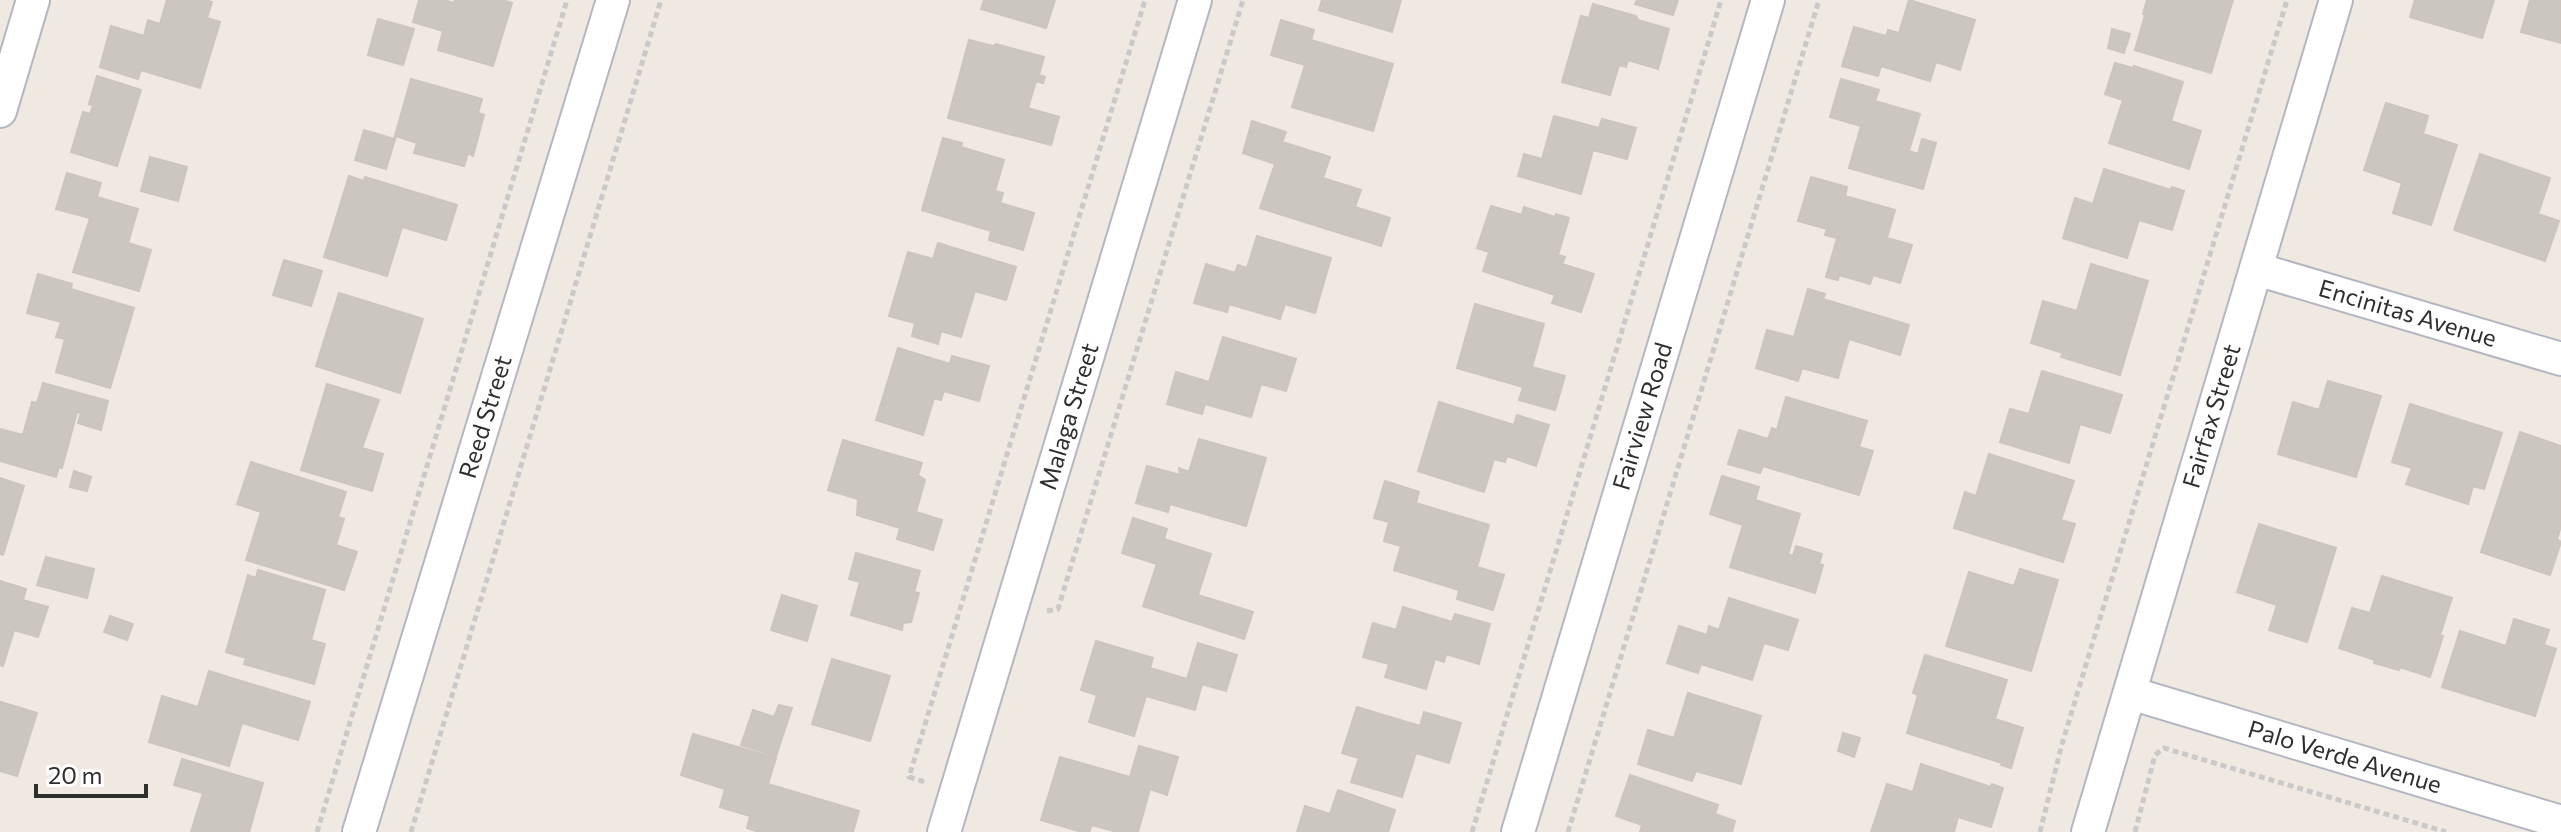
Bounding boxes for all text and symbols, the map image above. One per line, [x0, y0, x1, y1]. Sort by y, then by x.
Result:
street label: Encinitas Avenue [2316, 272, 2500, 352]
street label: Malaga Street [1032, 339, 1104, 493]
street label: Fairview Road [1606, 339, 1677, 493]
street label: Fairfax Street [2175, 340, 2246, 491]
street label: Reed Street [452, 351, 517, 481]
street label: Palo Verde Avenue [2245, 713, 2445, 798]
scale bar [36, 748, 146, 798]
text: 20 m [48, 760, 102, 789]

